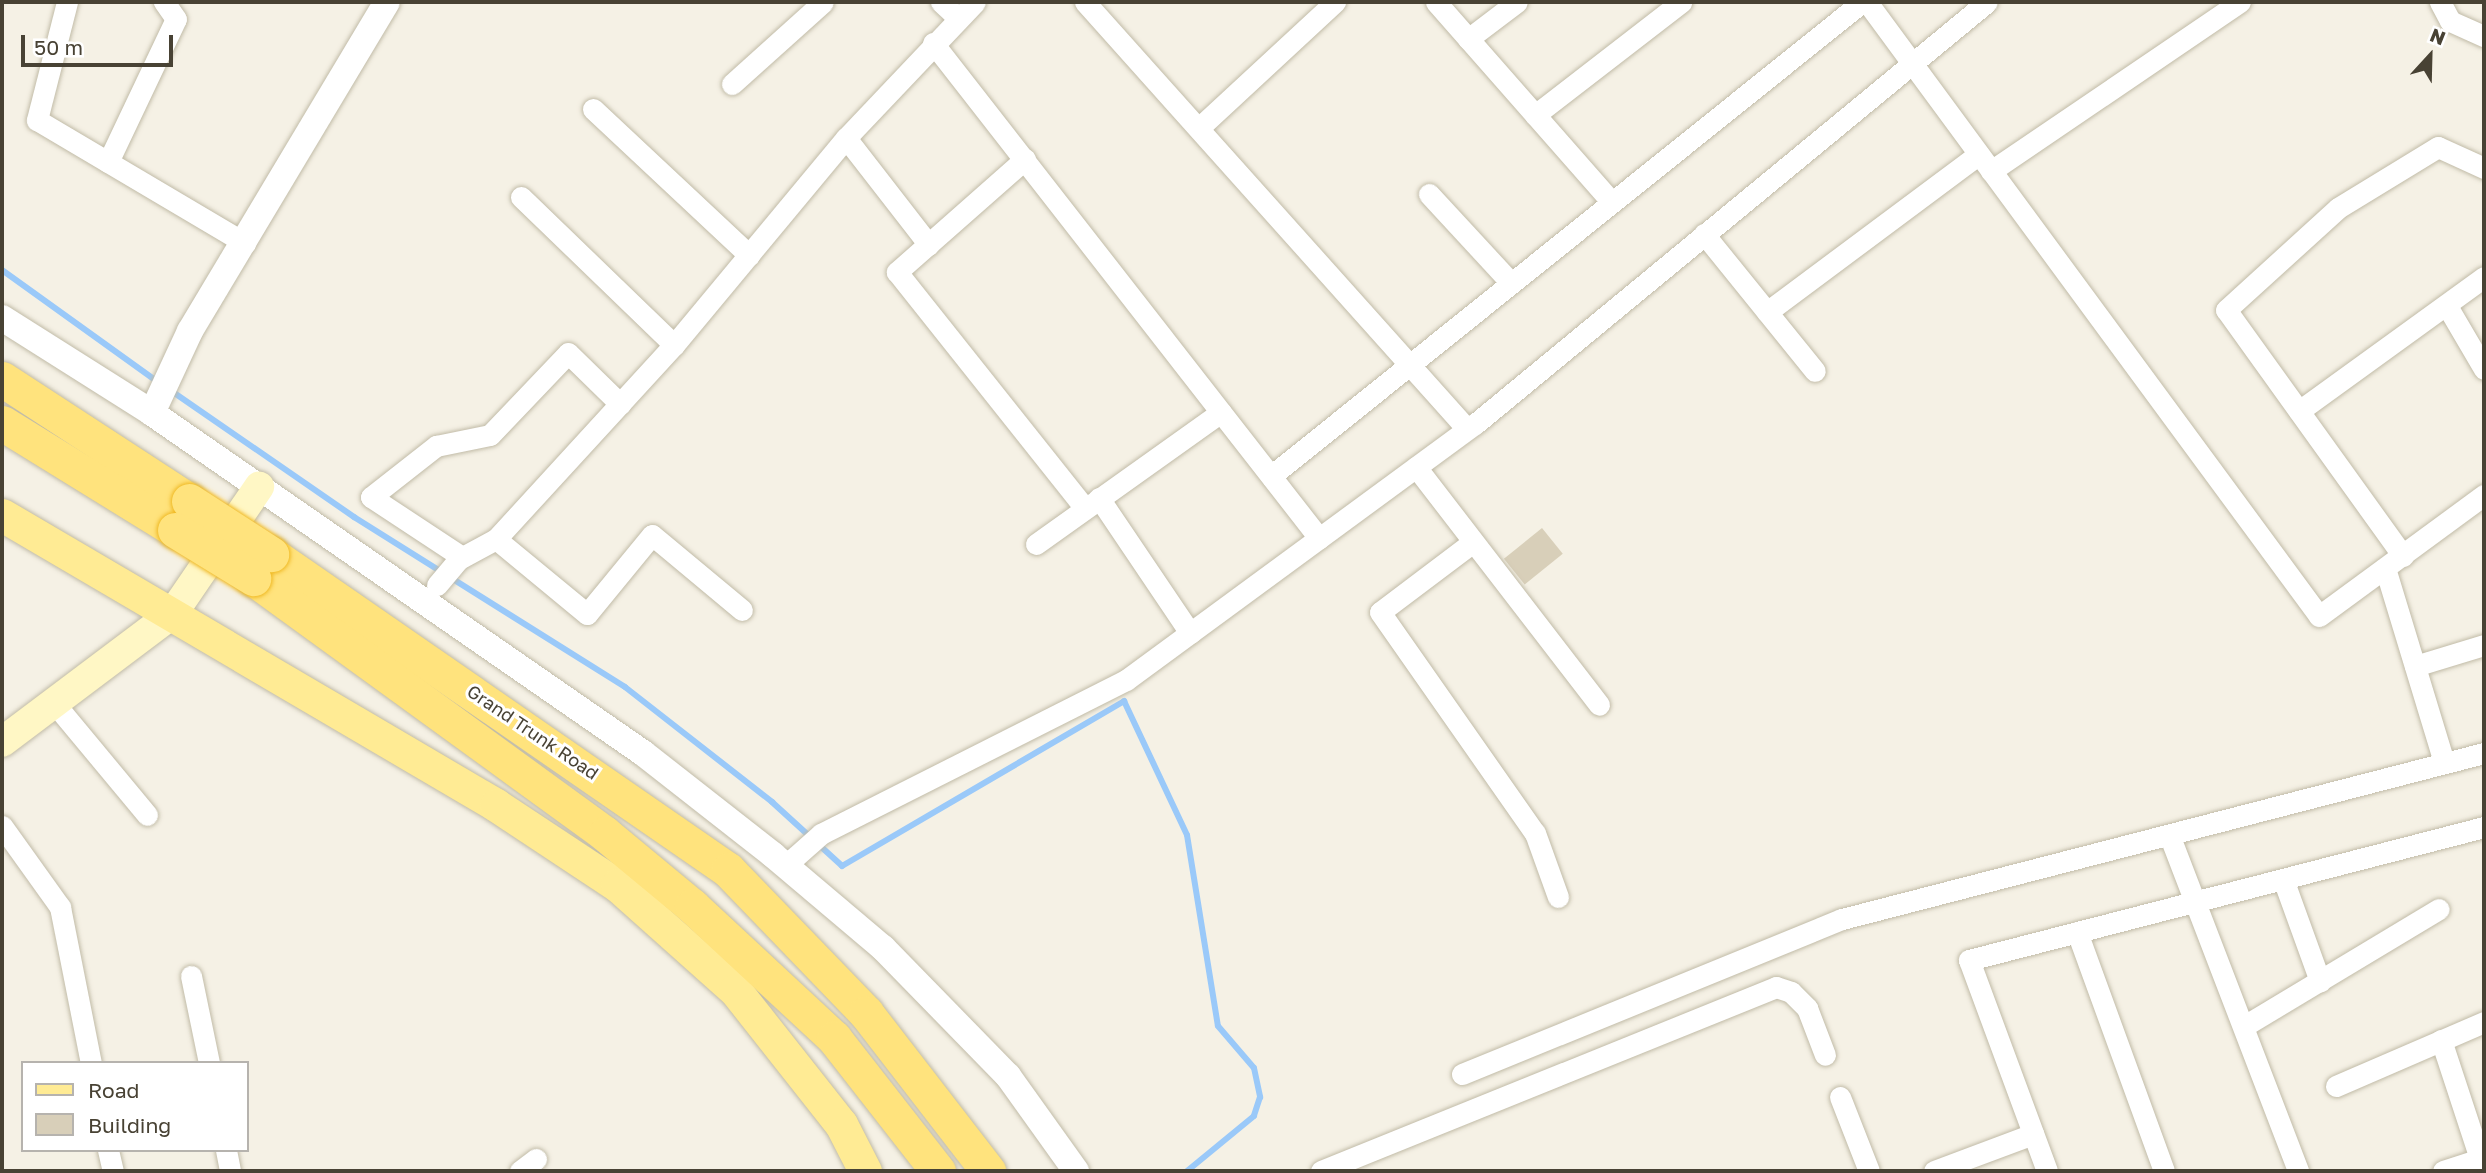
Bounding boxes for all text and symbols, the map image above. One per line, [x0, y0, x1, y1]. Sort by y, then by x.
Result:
scale bar [24, 21, 177, 65]
north arrow [2395, 21, 2465, 91]
text: N [2427, 23, 2449, 49]
text: 50 m [34, 34, 83, 60]
street label: Grand Trunk Road [463, 680, 603, 784]
legend [21, 1061, 248, 1152]
text: Road [88, 1077, 139, 1103]
text: Building [88, 1112, 171, 1138]

